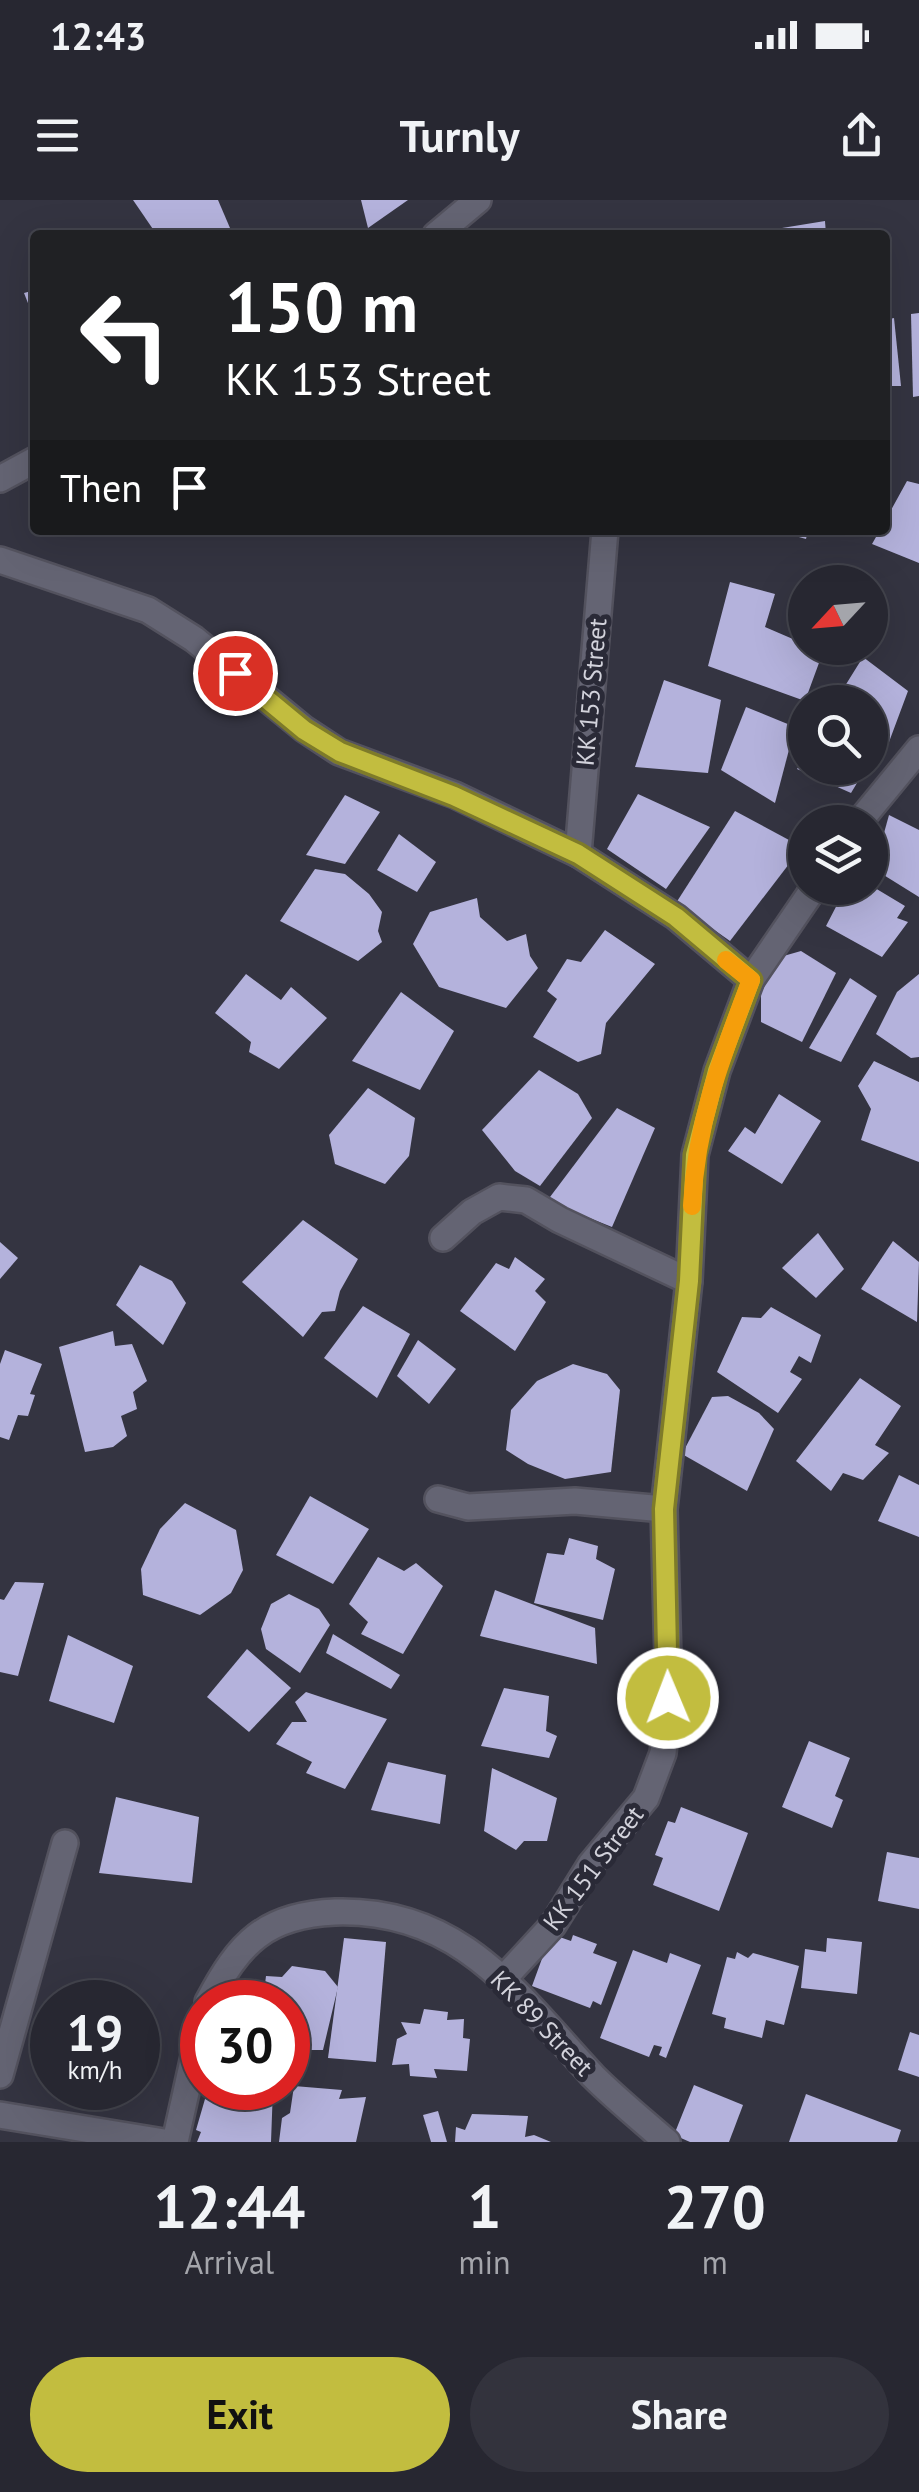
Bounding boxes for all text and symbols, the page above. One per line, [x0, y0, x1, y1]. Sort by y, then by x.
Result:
text: 12:43 [50, 11, 146, 60]
text: Turnly [399, 106, 520, 164]
icon: menu [30, 108, 85, 163]
icon: share [834, 108, 889, 163]
text: 150 m [225, 261, 418, 351]
icon: left [60, 270, 190, 400]
text: KK 153 Street [225, 349, 491, 407]
icon: arrive [162, 460, 217, 515]
text: Then [60, 463, 142, 512]
north arrow [788, 565, 888, 665]
map controls [788, 565, 888, 905]
street label: KK 153 Street [569, 616, 613, 767]
pin [193, 631, 278, 716]
icon: arrive [208, 646, 263, 701]
button: search [788, 685, 888, 785]
button: layers [788, 805, 888, 905]
position arrow [616, 1646, 720, 1750]
street label: KK 151 Street [536, 1799, 651, 1937]
street label: KK 89 Street [484, 1964, 600, 2083]
speed limit sign: 30 [180, 1980, 310, 2110]
text: 19 [67, 2000, 123, 2065]
text: km/h [68, 2054, 122, 2086]
text: 12:44 [153, 2167, 305, 2245]
text: 1 [468, 2167, 502, 2245]
text: 270 [664, 2167, 766, 2245]
text: Arrival [184, 2241, 274, 2283]
text: min [459, 2241, 511, 2283]
text: m [702, 2241, 728, 2283]
button: Exit [30, 2357, 450, 2472]
button: Share [470, 2357, 889, 2472]

